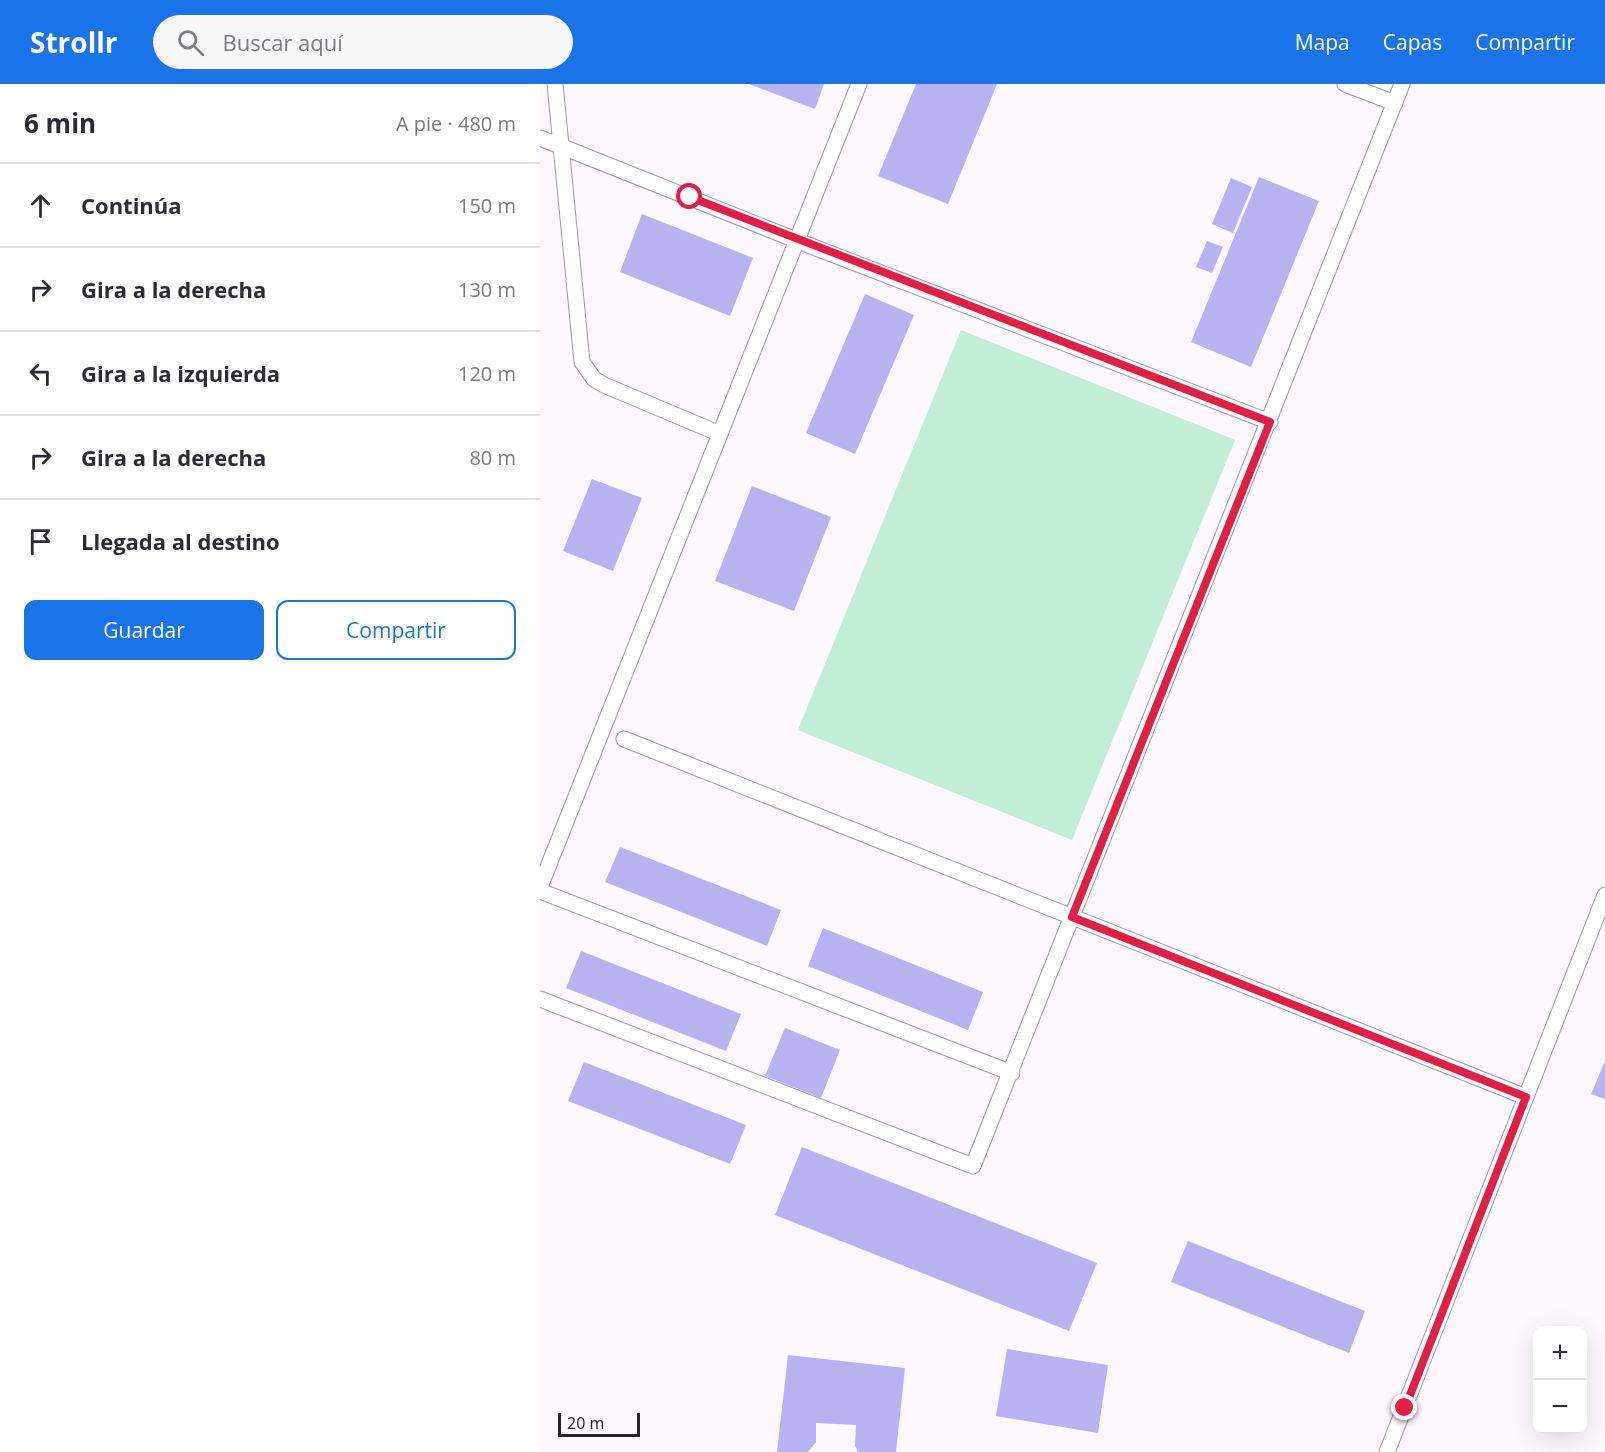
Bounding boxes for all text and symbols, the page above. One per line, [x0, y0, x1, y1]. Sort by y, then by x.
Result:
search box [153, 15, 573, 69]
text: Strollr [30, 23, 117, 61]
icon: search [174, 26, 207, 59]
text: Buscar aquí [222, 27, 343, 57]
text: Mapa [1295, 28, 1350, 56]
text: Capas [1383, 28, 1442, 56]
text: Compartir [1475, 28, 1575, 56]
text: 6 min [24, 105, 96, 141]
text: A pie · 480 m [396, 110, 516, 137]
route start [676, 183, 702, 209]
icon: ahead [24, 189, 57, 222]
text: Continúa [81, 190, 182, 220]
text: 150 m [458, 192, 516, 219]
icon: right [24, 273, 57, 306]
text: Gira a la derecha [81, 274, 266, 304]
text: 130 m [458, 276, 516, 303]
icon: left [24, 357, 57, 390]
text: Gira a la izquierda [81, 358, 280, 388]
text: 120 m [458, 360, 516, 387]
icon: right [24, 441, 57, 474]
text: Gira a la derecha [81, 442, 266, 472]
text: 80 m [469, 444, 516, 471]
icon: arrive [24, 525, 57, 558]
text: Llegada al destino [81, 526, 280, 556]
button: Guardar [24, 600, 264, 660]
button: Compartir [276, 600, 516, 660]
map controls [1533, 1326, 1587, 1434]
button: + [1533, 1326, 1587, 1380]
button: − [1533, 1380, 1587, 1434]
route end [1391, 1394, 1417, 1420]
scale bar [558, 1410, 640, 1438]
text: 20 m [567, 1412, 604, 1434]

